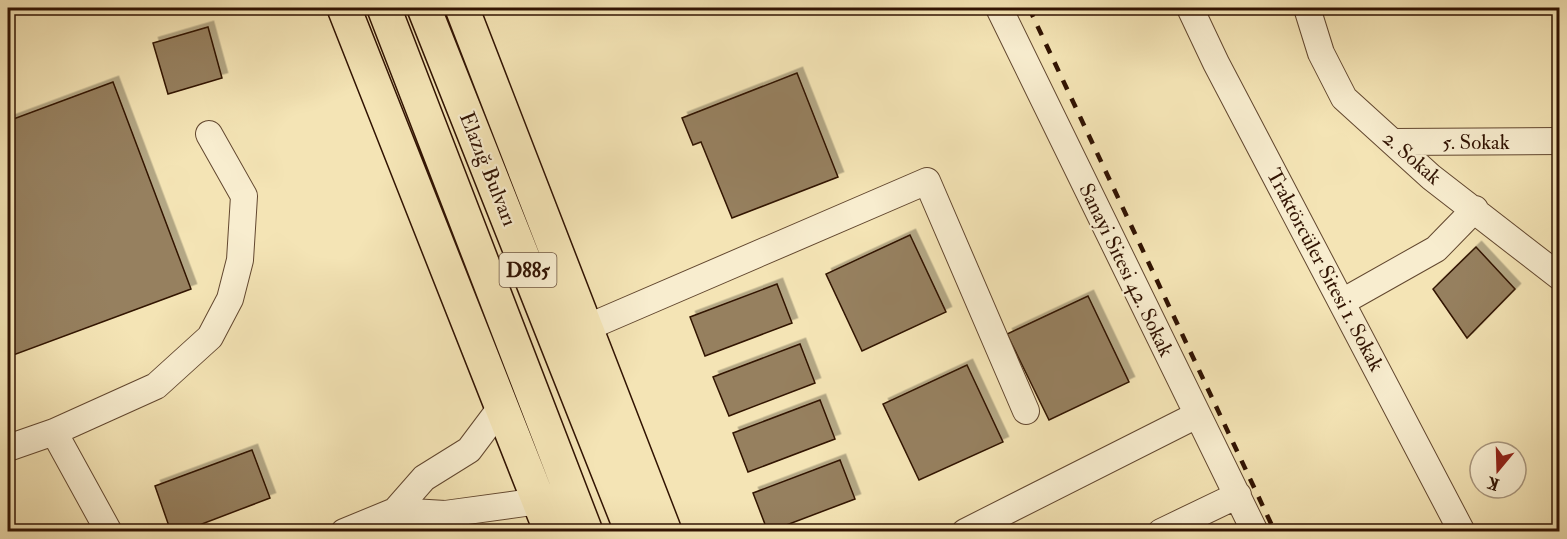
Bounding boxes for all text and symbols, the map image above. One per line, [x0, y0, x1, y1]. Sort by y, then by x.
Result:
street label: Elazığ Bulvarı [453, 108, 523, 230]
street label: 2. Sokak [1377, 125, 1447, 191]
street label: 5. Sokak [1442, 129, 1510, 156]
street label: Traktörcüler Sitesi 1. Sokak [1260, 164, 1390, 376]
street label: Sanayi Sitesi 42. Sokak [1072, 179, 1180, 361]
road number: D885 [500, 253, 556, 287]
north arrow [1468, 440, 1528, 500]
text: K [1484, 472, 1502, 495]

